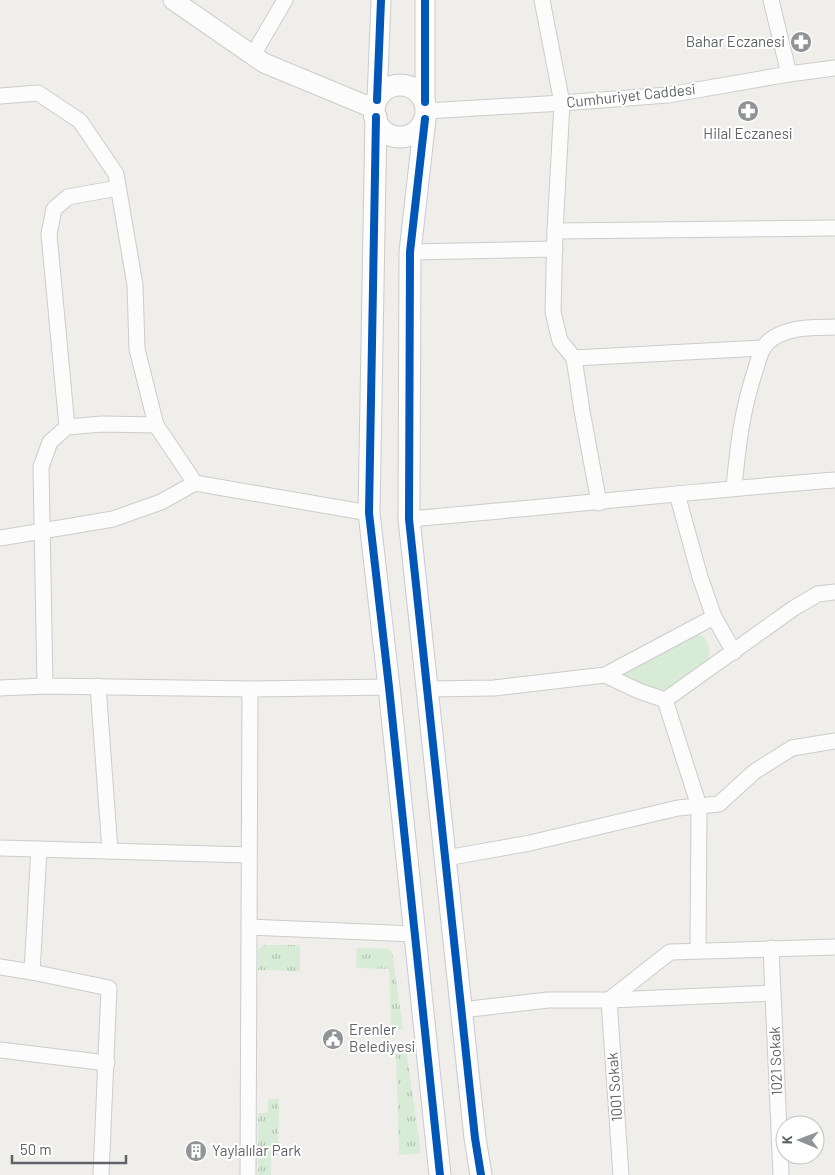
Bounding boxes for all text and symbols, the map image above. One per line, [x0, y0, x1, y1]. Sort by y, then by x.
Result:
pharmacy icon: Bahar Eczanesi [789, 30, 813, 54]
place label: Bahar Eczanesi [686, 32, 785, 50]
street label: Cumhuriyet Caddesi [565, 79, 696, 111]
pharmacy icon: Hilal Eczanesi [736, 99, 760, 123]
place label: Hilal Eczanesi [703, 124, 793, 142]
place label: Erenler Belediyesi [349, 1020, 415, 1055]
street label: 1021 Sokak [765, 1026, 785, 1096]
public building icon: Erenler Belediyesi [321, 1027, 345, 1051]
street label: 1001 Sokak [603, 1051, 625, 1122]
north arrow [775, 1115, 825, 1165]
scale bar [12, 1132, 126, 1164]
text: K [778, 1135, 795, 1144]
building icon: Yaylalılar Park [184, 1139, 208, 1163]
text: 50 m [20, 1140, 52, 1158]
place label: Yaylalılar Park [212, 1141, 302, 1159]

